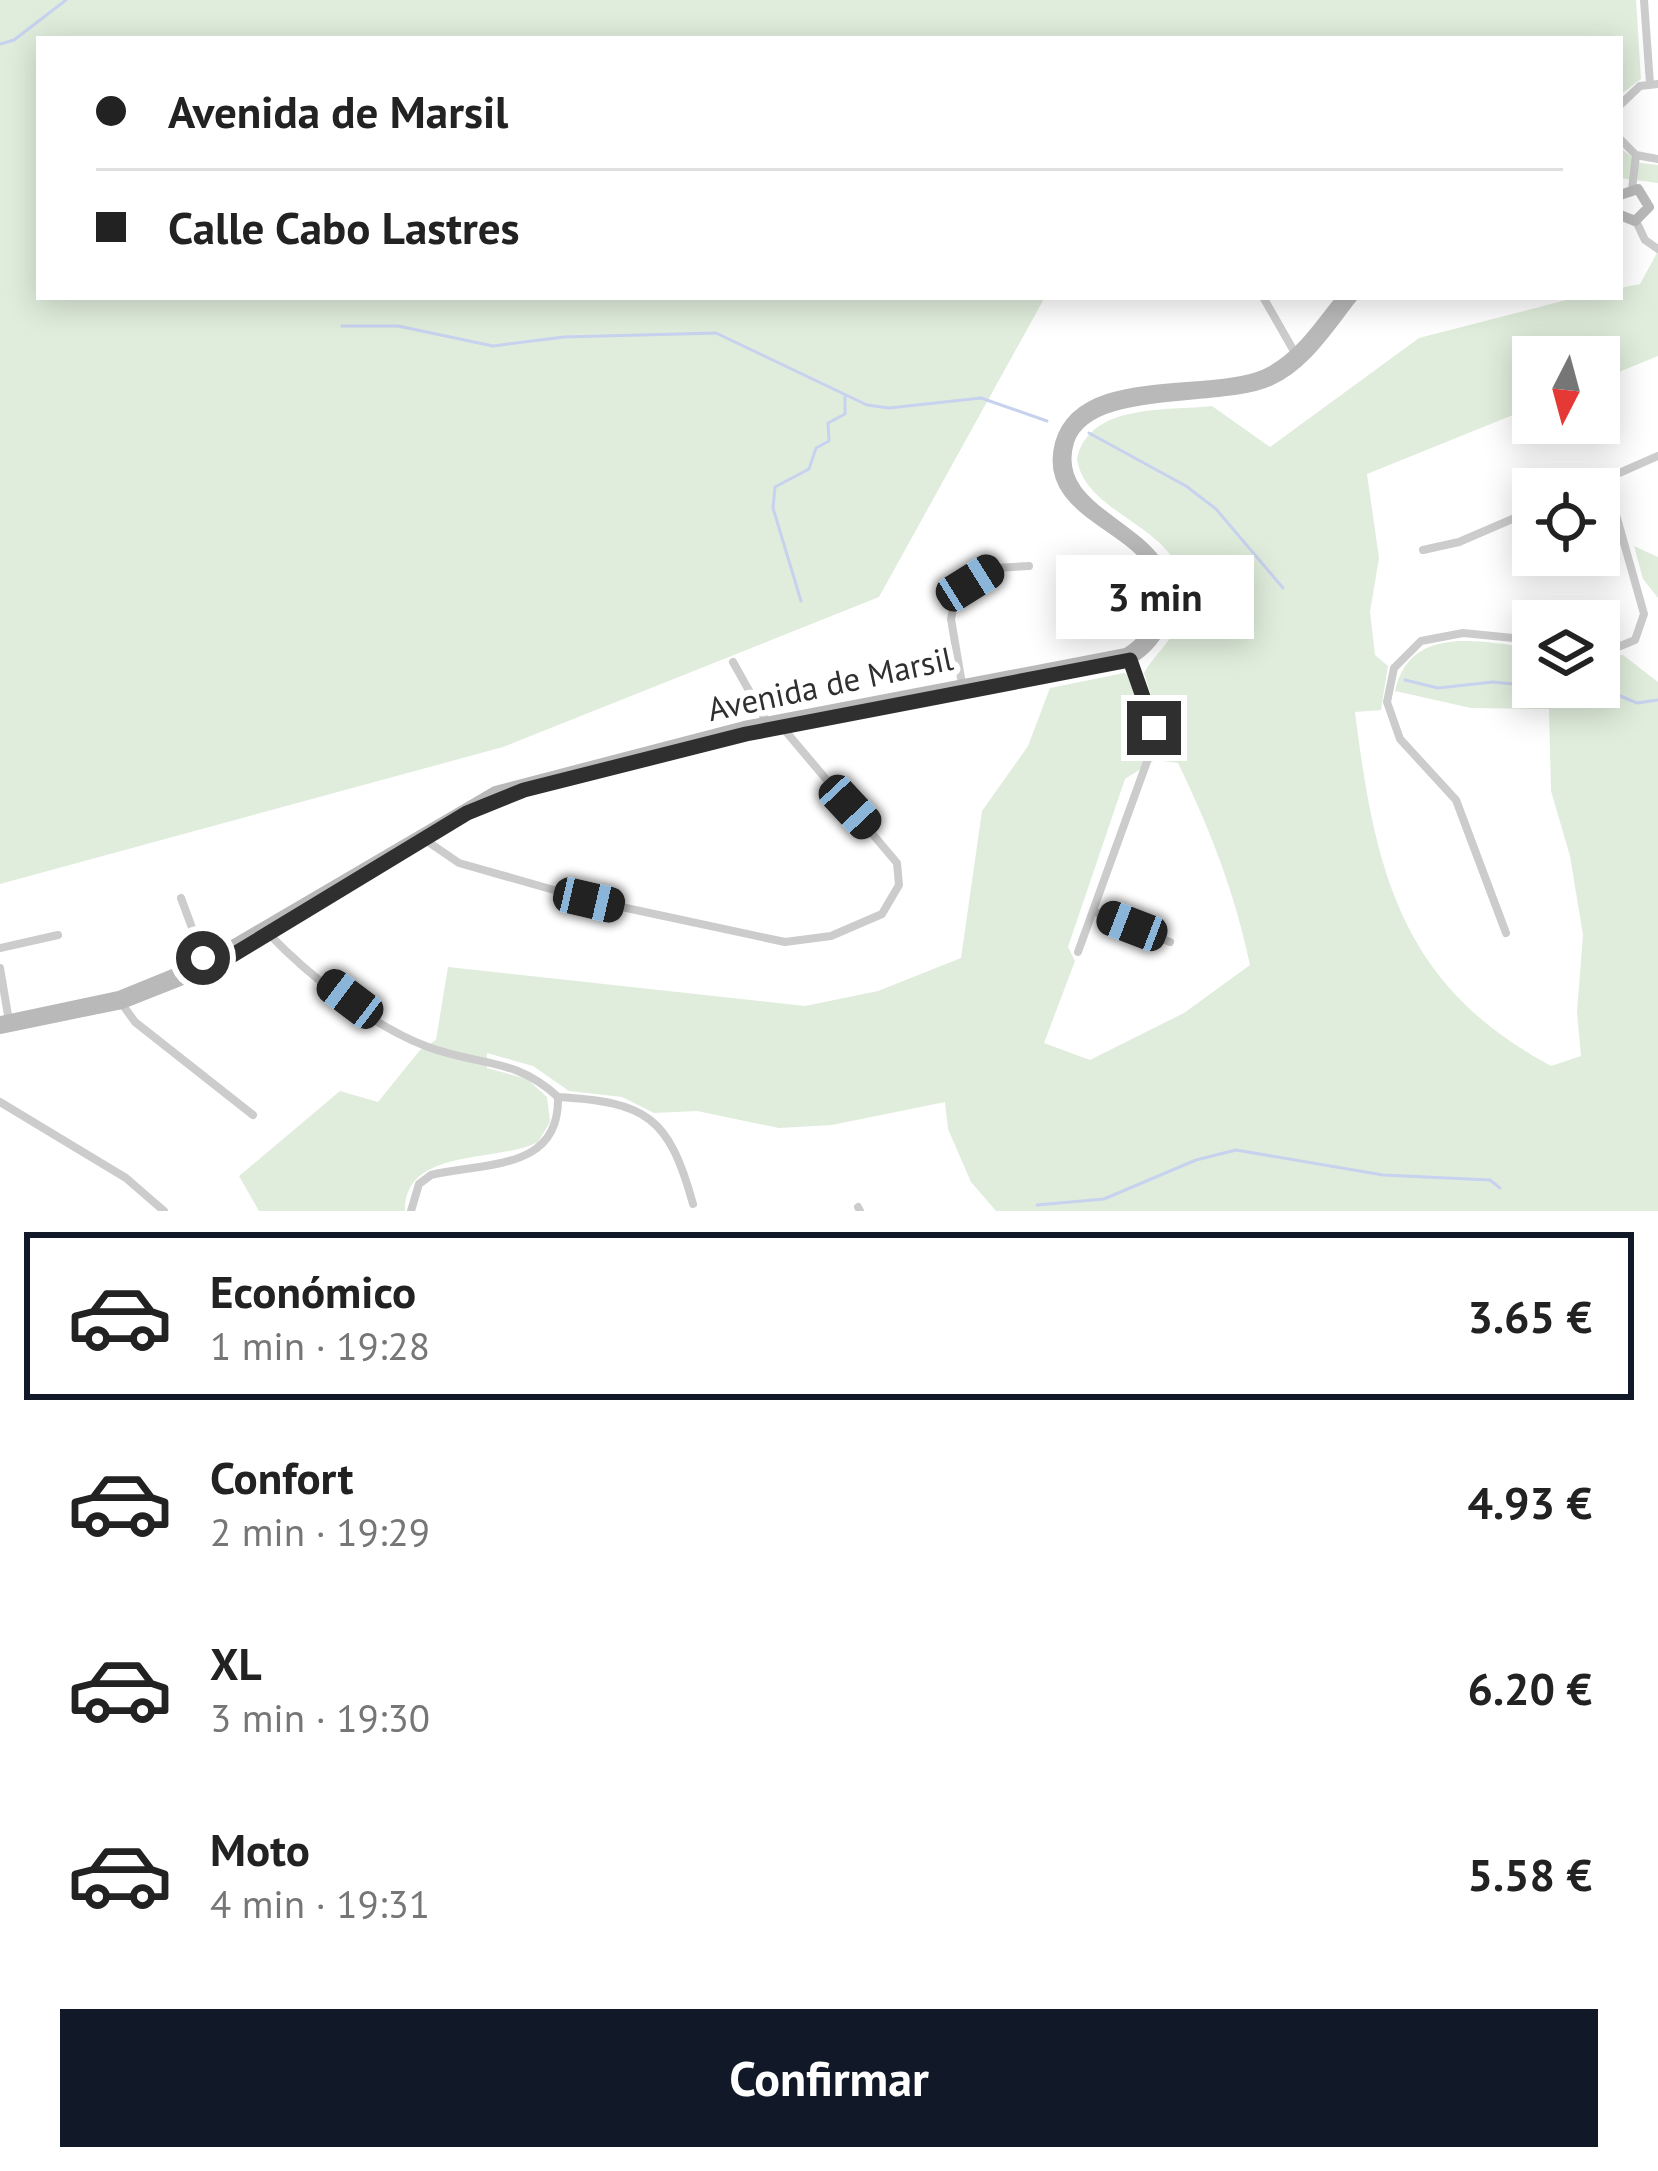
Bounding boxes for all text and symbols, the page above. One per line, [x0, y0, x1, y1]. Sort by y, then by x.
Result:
text: Avenida de Marsil [168, 82, 508, 140]
text: Calle Cabo Lastres [168, 198, 520, 256]
north arrow [1512, 336, 1620, 444]
map controls [1512, 336, 1620, 708]
button: locate [1512, 468, 1620, 576]
car [930, 549, 1010, 617]
callout: 3 min [1055, 554, 1253, 638]
text: 3 min [1107, 571, 1203, 622]
button: layers [1512, 600, 1620, 708]
street label: Avenida de Marsil [703, 636, 957, 730]
route end [1127, 701, 1181, 755]
car [812, 768, 888, 846]
car [550, 874, 628, 926]
car [1092, 896, 1172, 956]
route start [176, 931, 230, 985]
car [310, 963, 390, 1035]
icon: car [66, 1262, 174, 1370]
text: Económico [210, 1262, 416, 1320]
text: 3.65 € [1467, 1287, 1592, 1345]
text: 1 min · 19:28 [210, 1320, 430, 1371]
icon: car [66, 1448, 174, 1556]
text: Confort [210, 1448, 353, 1506]
text: 4.93 € [1467, 1473, 1592, 1531]
text: 2 min · 19:29 [210, 1506, 430, 1557]
icon: car [66, 1634, 174, 1742]
text: XL [210, 1634, 262, 1692]
text: 6.20 € [1467, 1659, 1592, 1717]
text: 3 min · 19:30 [210, 1692, 430, 1743]
icon: car [66, 1820, 174, 1928]
text: Moto [210, 1820, 310, 1878]
text: 5.58 € [1467, 1845, 1592, 1903]
text: 4 min · 19:31 [210, 1878, 430, 1929]
button: Confirmar [60, 2009, 1598, 2147]

